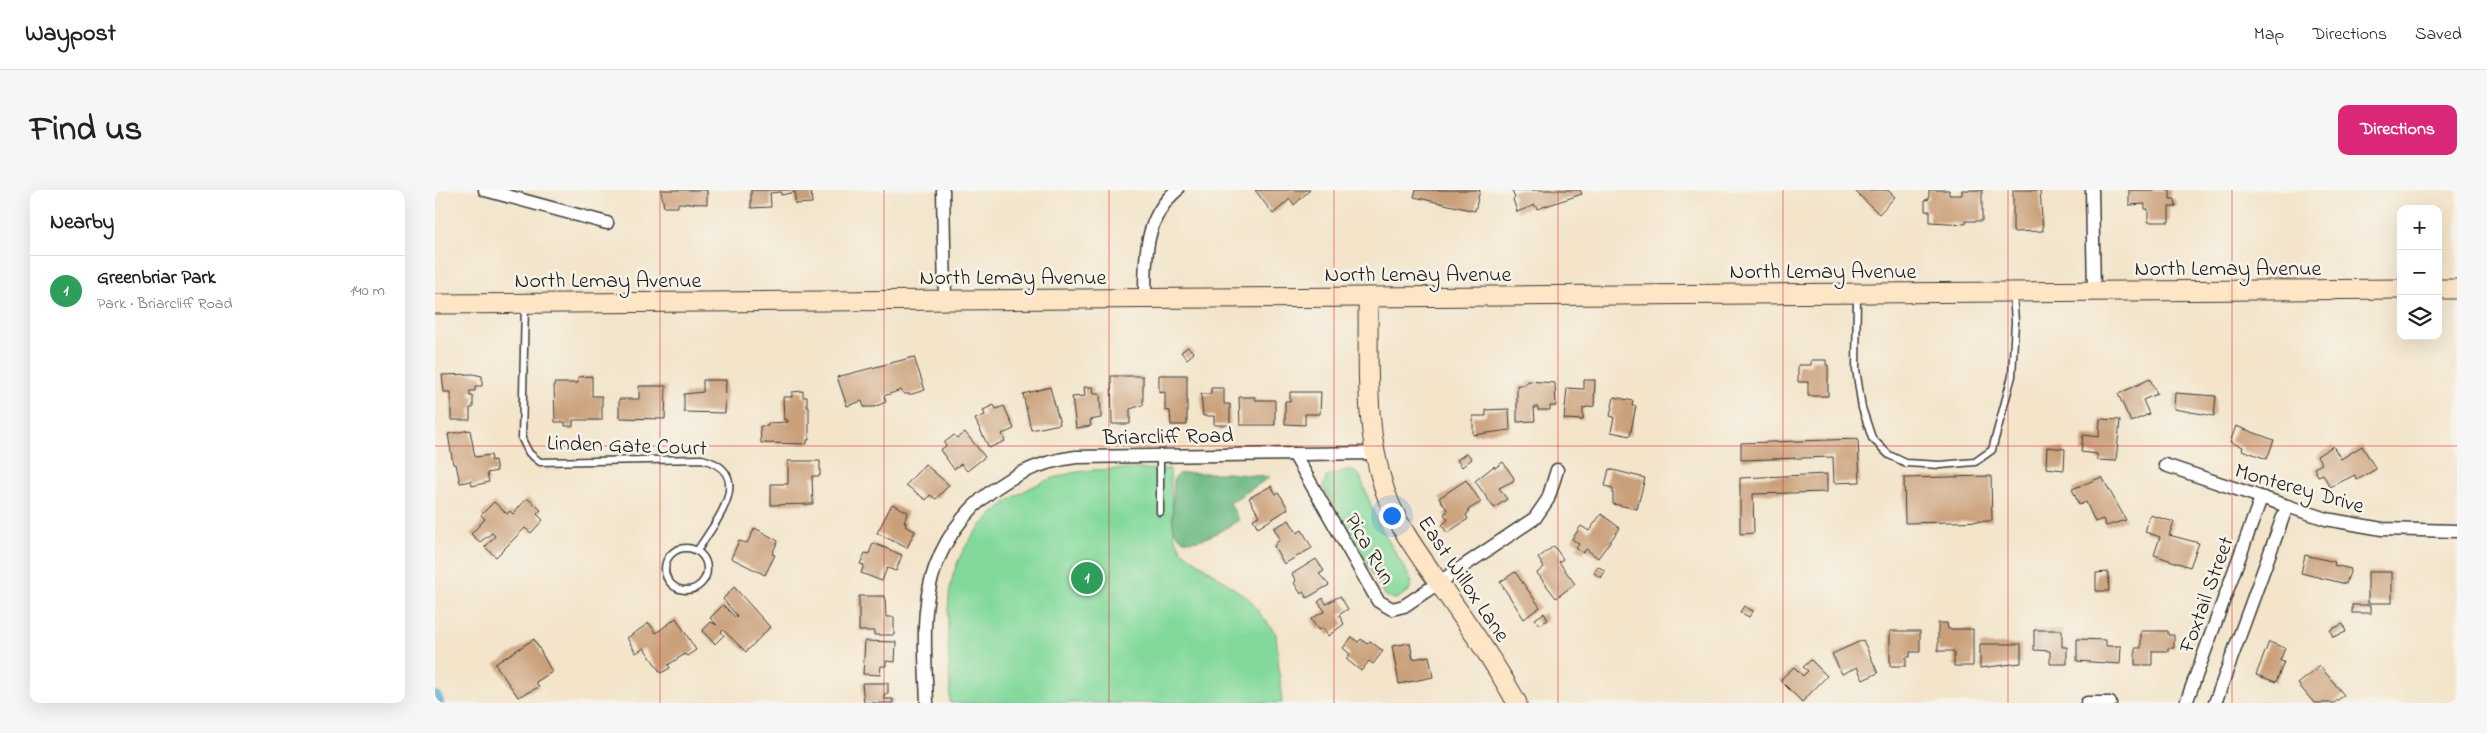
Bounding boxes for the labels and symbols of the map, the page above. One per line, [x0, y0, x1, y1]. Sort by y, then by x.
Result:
street label: North Lemay Avenue [2135, 254, 2322, 287]
street label: North Lemay Avenue [1730, 257, 1917, 290]
street label: North Lemay Avenue [1325, 260, 1512, 293]
street label: North Lemay Avenue [920, 263, 1107, 296]
street label: North Lemay Avenue [515, 266, 702, 299]
street label: Briarcliff Road [1101, 421, 1234, 455]
street label: Linden Gate Court [546, 428, 708, 466]
street label: Monterey Drive [2230, 456, 2368, 525]
your location [1379, 503, 1405, 529]
street label: Pica Run [1335, 508, 1402, 591]
street label: East Willox Lane [1408, 510, 1517, 649]
street label: Foxtail Street [2172, 532, 2244, 659]
pin: 1 [1071, 559, 1103, 597]

